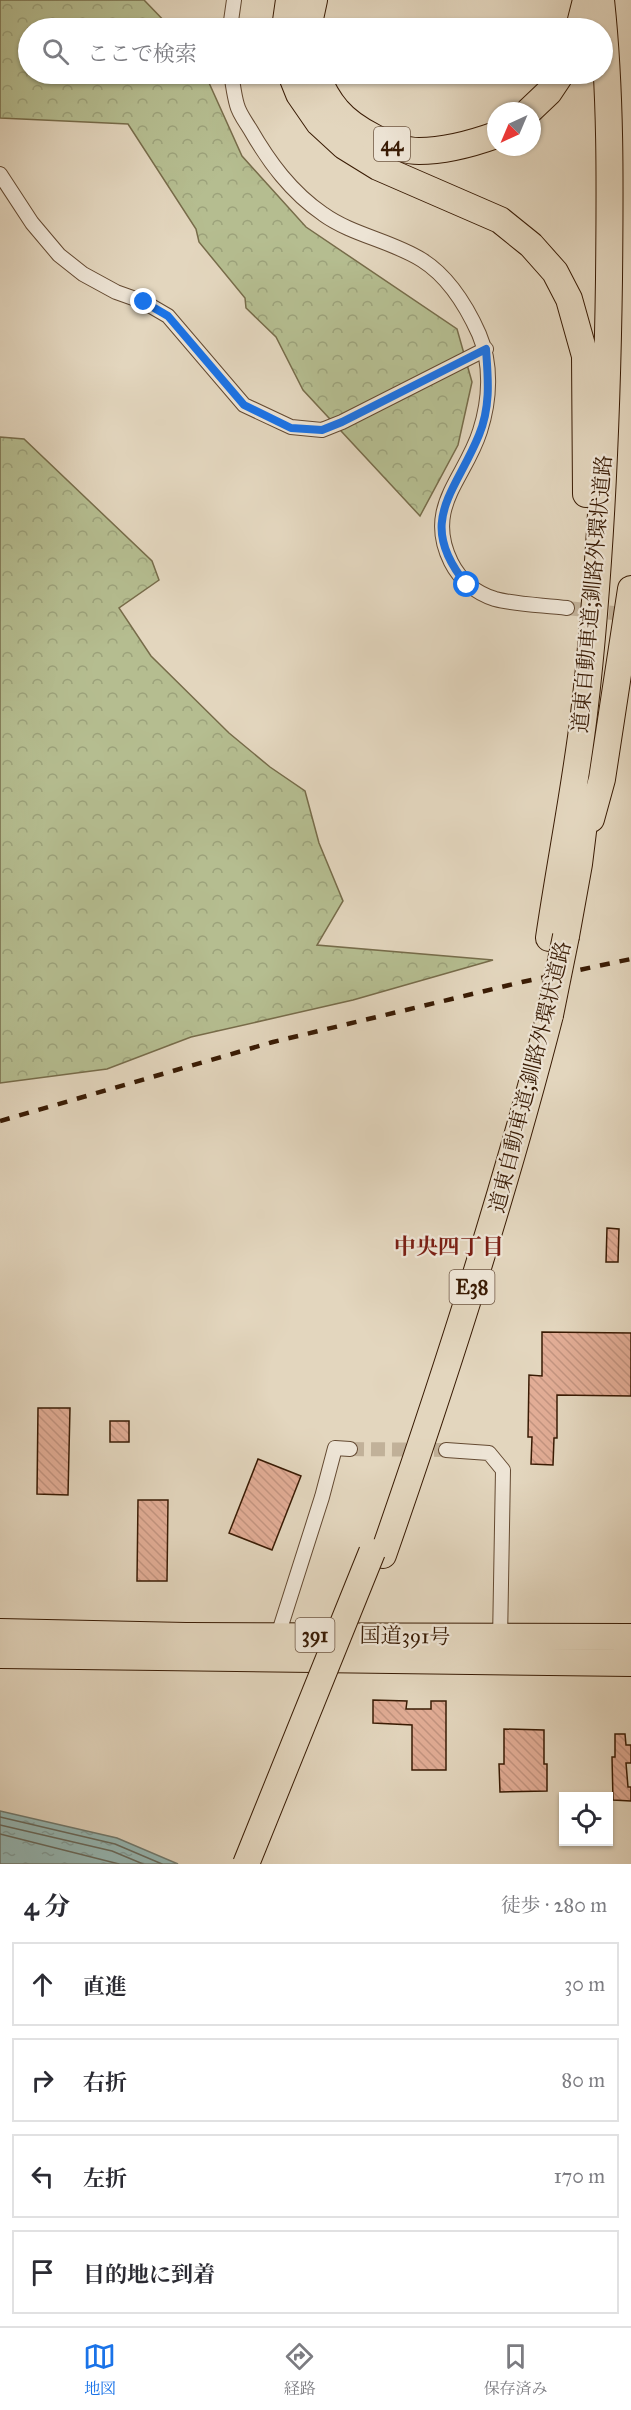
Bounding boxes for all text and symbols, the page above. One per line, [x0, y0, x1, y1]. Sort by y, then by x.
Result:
search box [18, 18, 613, 84]
icon: search [39, 35, 72, 68]
text: ここで検索 [87, 40, 197, 67]
north arrow [487, 102, 541, 156]
road number: 44 [374, 127, 410, 161]
route end [130, 288, 156, 314]
street label: 道東自動車道;釧路外環状道路 [567, 454, 617, 734]
route start [453, 571, 479, 597]
street label: 道東自動車道;釧路外環状道路 [484, 939, 576, 1215]
district label: 中央四丁目 [394, 1233, 504, 1260]
road number: E38 [450, 1270, 494, 1304]
road number: 391 [296, 1618, 334, 1652]
street label: 国道391号 [359, 1622, 451, 1650]
map controls [559, 1792, 613, 1846]
button: locate [559, 1792, 613, 1846]
text: 4 分 [24, 1890, 70, 1922]
text: 徒歩 · 280 m [501, 1893, 607, 1917]
icon: ahead [26, 1968, 59, 2001]
text: 30 m [564, 1972, 605, 1996]
text: 直進 [83, 1973, 127, 2000]
icon: right [26, 2064, 59, 2097]
text: 80 m [562, 2068, 605, 2092]
text: 右折 [83, 2069, 127, 2096]
icon: left [26, 2160, 59, 2193]
text: 170 m [554, 2164, 605, 2188]
text: 左折 [83, 2165, 127, 2192]
icon: arrive [26, 2256, 59, 2289]
text: 目的地に到着 [83, 2261, 215, 2288]
tab: 地図 [83, 2340, 116, 2399]
tab: 経路 [283, 2340, 316, 2399]
tab: 保存済み [483, 2340, 547, 2399]

